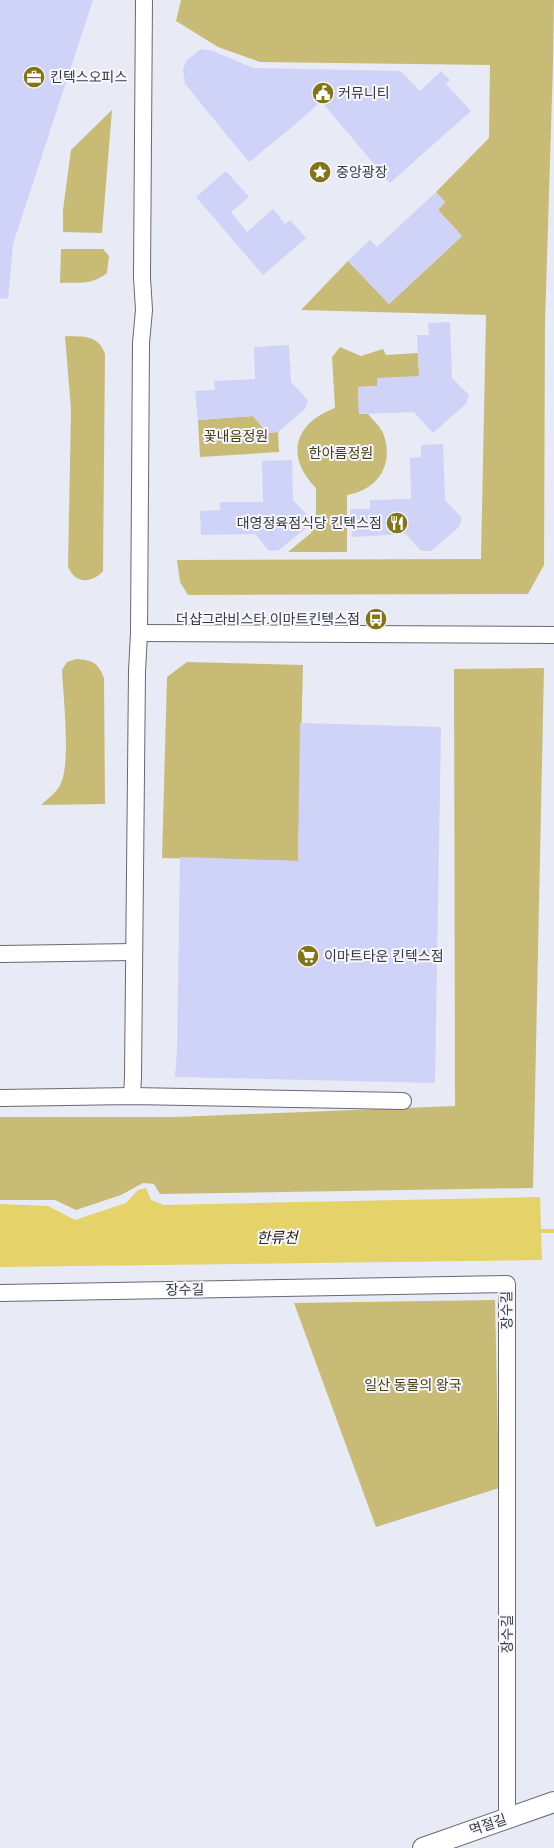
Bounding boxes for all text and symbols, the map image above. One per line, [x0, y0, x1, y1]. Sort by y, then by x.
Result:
office icon: 킨텍스오피스 [21, 64, 47, 90]
place label: 킨텍스오피스 [50, 69, 127, 86]
public building icon: 커뮤니티 [310, 80, 336, 106]
place label: 커뮤니티 [338, 85, 390, 102]
place icon: 중앙광장 [307, 159, 333, 185]
place label: 중앙광장 [336, 164, 388, 181]
park label: 꽃내음정원 [204, 428, 268, 445]
park label: 한아름정원 [309, 445, 373, 462]
restaurant icon: 대영정육점식당 킨텍스점 [384, 510, 410, 536]
place label: 대영정육점식당 킨텍스점 [237, 515, 382, 532]
bus stop icon: 더샵그라비스타.이마트킨텍스점 [363, 606, 389, 632]
place label: 더샵그라비스타.이마트킨텍스점 [176, 611, 360, 628]
supermarket icon: 이마트타운 킨텍스점 [295, 943, 321, 969]
place label: 이마트타운 킨텍스점 [324, 948, 444, 965]
water label: 한류천 [256, 1229, 300, 1247]
street label: 장수길 [166, 1281, 204, 1299]
street label: 장수길 [498, 1291, 516, 1329]
park label: 일산 동물의 왕국 [364, 1377, 462, 1394]
street label: 장수길 [499, 1615, 516, 1653]
street label: 멱절길 [467, 1811, 509, 1839]

